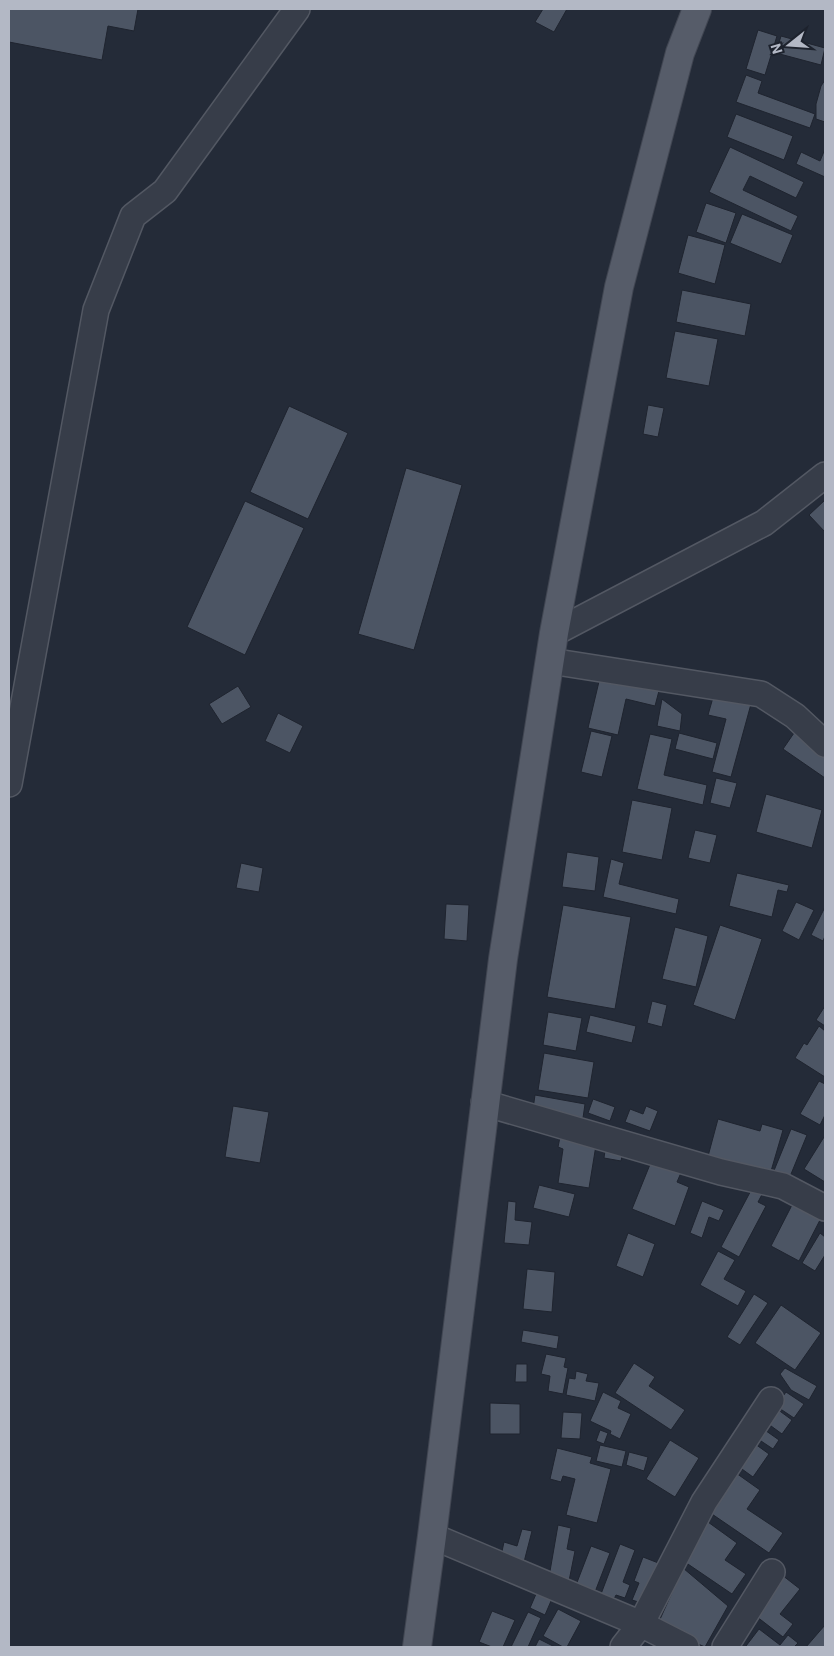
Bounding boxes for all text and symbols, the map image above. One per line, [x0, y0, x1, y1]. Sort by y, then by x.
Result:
north arrow [764, 20, 814, 70]
text: N [767, 42, 786, 56]

